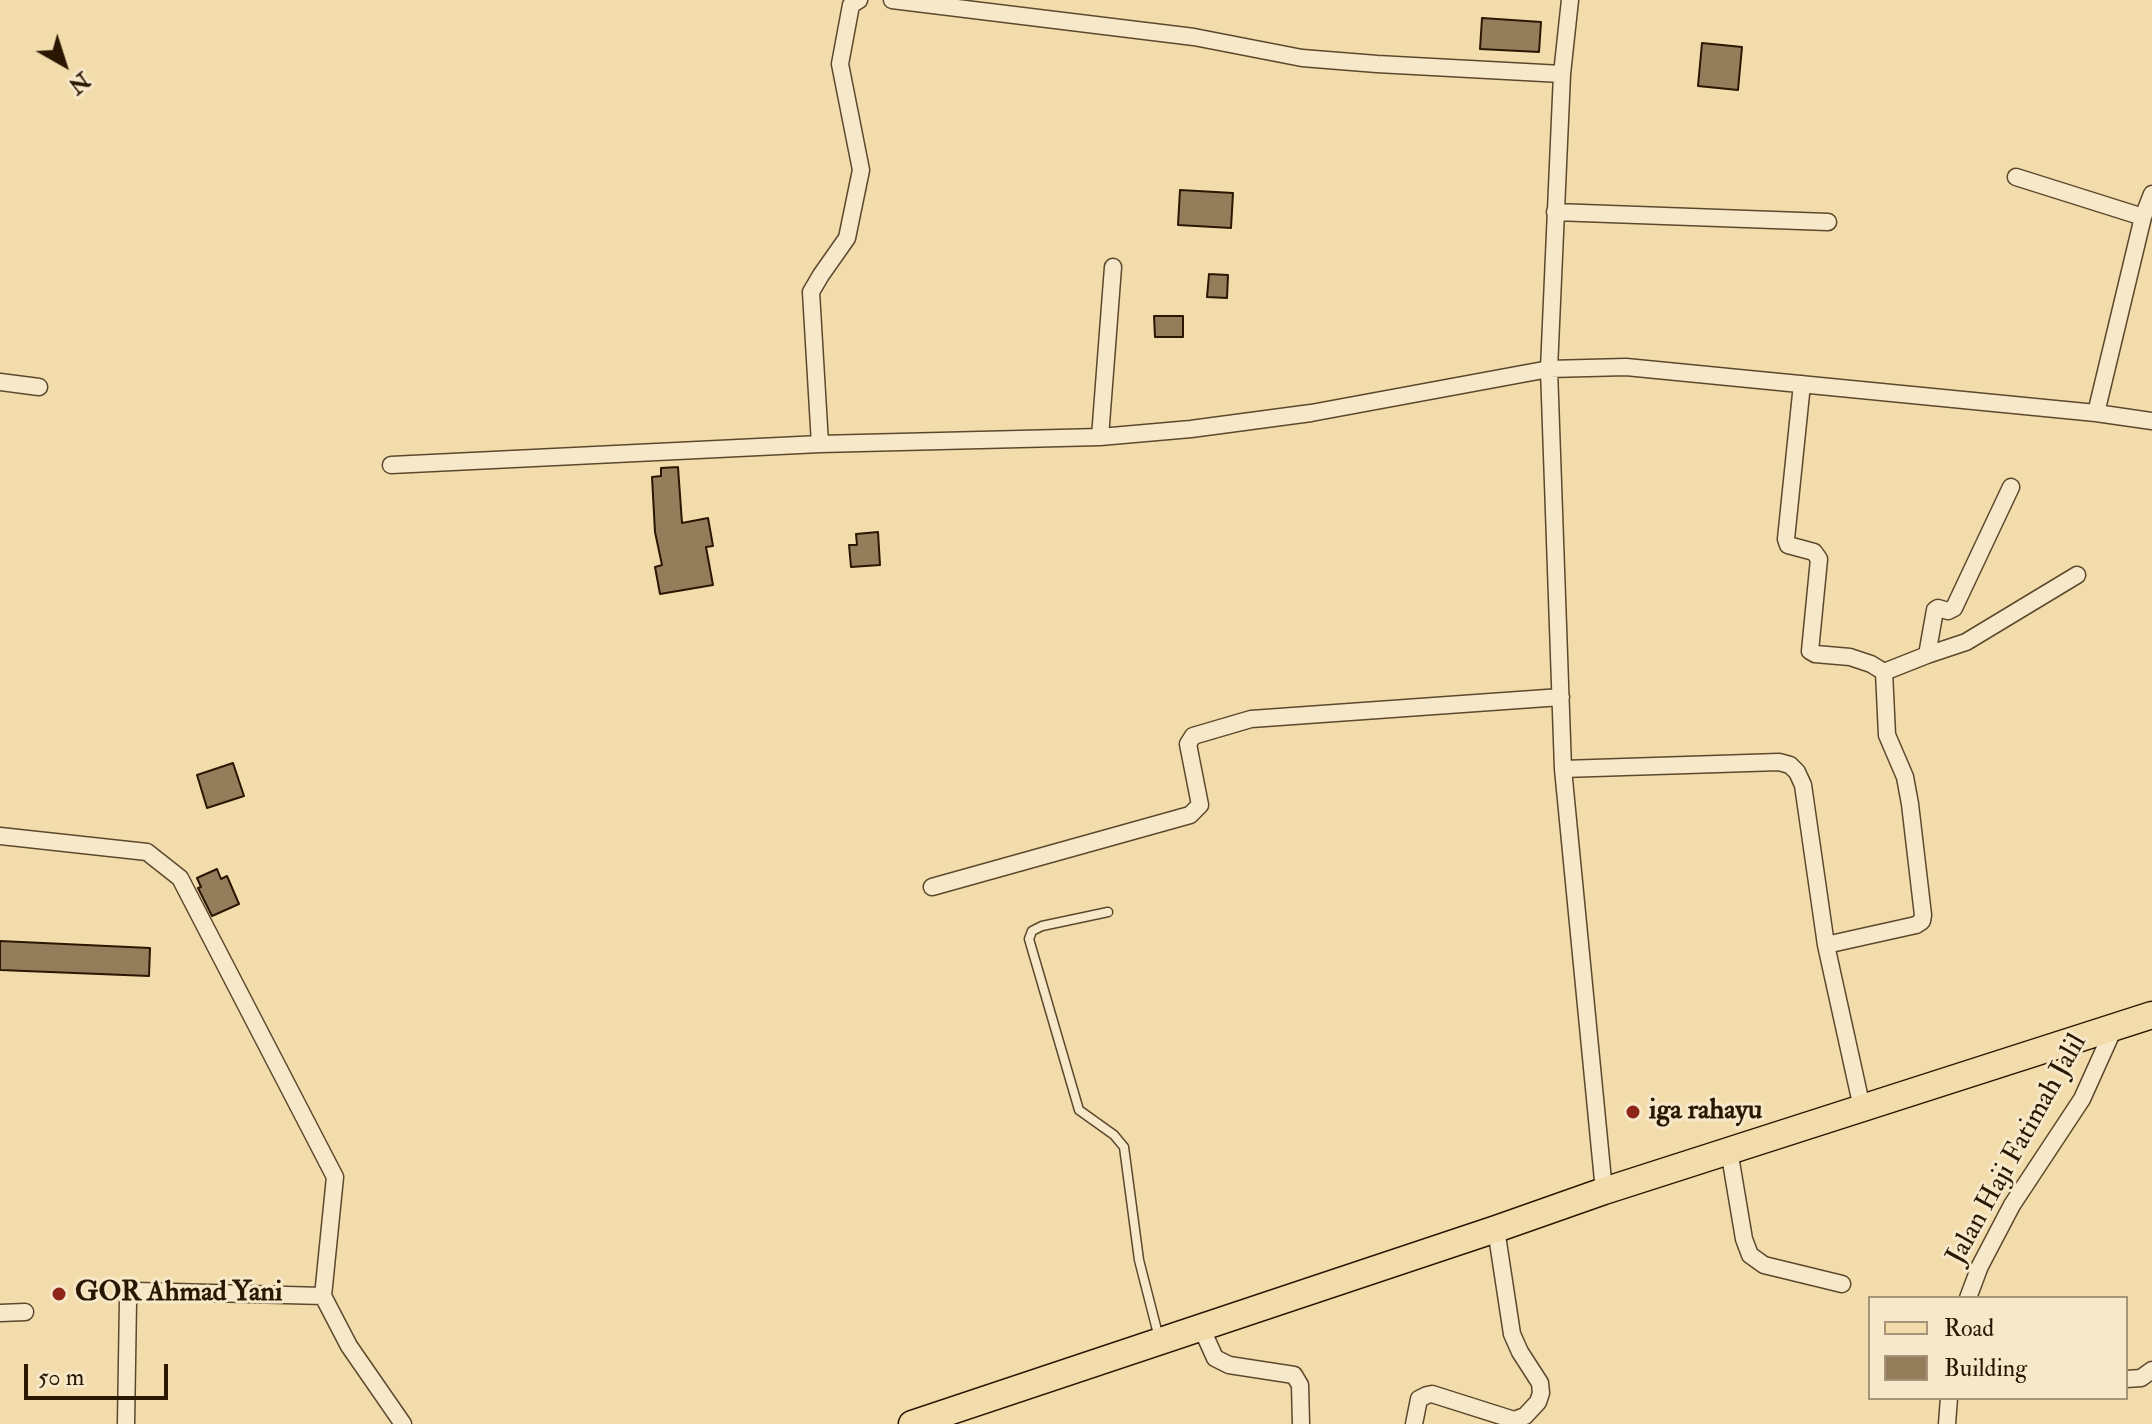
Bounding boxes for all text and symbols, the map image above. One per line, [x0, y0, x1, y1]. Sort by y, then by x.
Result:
north arrow [24, 24, 104, 104]
text: N [63, 66, 96, 100]
street label: Jalan Haji Fatimah Jalil [1941, 1029, 2095, 1271]
place label: iga rahayu [1649, 1095, 1762, 1129]
marker: iga rahayu [1624, 1103, 1642, 1121]
place label: GOR Ahmad Yani [75, 1277, 282, 1311]
marker: GOR Ahmad Yani [50, 1285, 68, 1303]
legend [1868, 1296, 2128, 1400]
text: Road [1944, 1313, 1994, 1344]
scale bar [28, 1348, 172, 1398]
text: Building [1944, 1353, 2027, 1384]
text: 50 m [38, 1362, 84, 1393]

